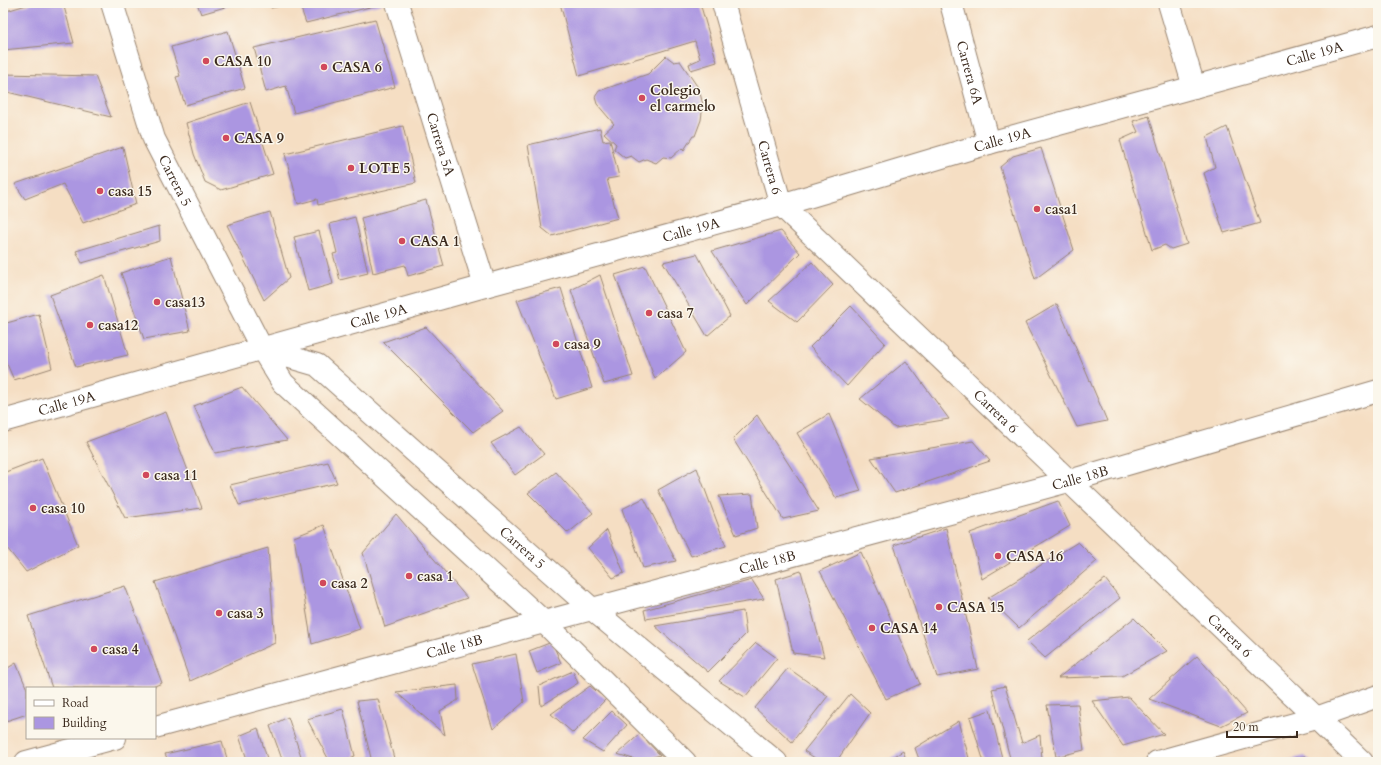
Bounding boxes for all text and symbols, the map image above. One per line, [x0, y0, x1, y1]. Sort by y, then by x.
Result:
street label: Calle 19A [1284, 37, 1345, 71]
street label: Carrera 6A [952, 39, 987, 107]
place label: CASA 10 [214, 52, 271, 71]
marker: CASA 10 [201, 56, 211, 66]
place label: CASA 6 [332, 58, 382, 77]
marker: CASA 6 [319, 62, 329, 72]
place label: Colegio el carmelo [650, 81, 716, 116]
marker: Colegio el carmelo [637, 93, 647, 103]
street label: Carrera 5A [422, 110, 459, 179]
street label: Calle 19A [971, 123, 1033, 157]
place label: CASA 9 [234, 129, 284, 148]
marker: CASA 9 [221, 133, 231, 143]
street label: Carrera 6 [753, 138, 786, 197]
street label: Carrera 5 [154, 152, 196, 210]
place label: LOTE 5 [359, 159, 411, 178]
marker: LOTE 5 [346, 163, 356, 173]
place label: casa 15 [108, 182, 152, 201]
marker: casa 15 [95, 186, 105, 196]
place label: casa1 [1045, 200, 1078, 219]
marker: casa1 [1032, 204, 1042, 214]
street label: Calle 19A [660, 213, 722, 247]
place label: CASA 1 [410, 232, 460, 251]
marker: CASA 1 [397, 236, 407, 246]
place label: casa13 [165, 293, 205, 312]
marker: casa13 [152, 297, 162, 307]
street label: Calle 19A [348, 299, 409, 333]
place label: casa 7 [657, 304, 694, 323]
marker: casa 7 [644, 308, 654, 318]
place label: casa12 [98, 316, 138, 335]
marker: casa12 [85, 320, 95, 330]
place label: casa 9 [564, 335, 601, 354]
marker: casa 9 [551, 339, 561, 349]
street label: Carrera 6 [969, 385, 1022, 438]
street label: Calle 19A [36, 387, 97, 421]
street label: Calle 18B [1050, 461, 1111, 495]
place label: casa 11 [154, 466, 198, 485]
marker: casa 11 [141, 470, 151, 480]
place label: casa 10 [41, 499, 85, 518]
marker: casa 10 [28, 503, 38, 513]
street label: Carrera 5 [495, 522, 549, 573]
street label: Calle 18B [737, 546, 798, 579]
place label: CASA 16 [1006, 547, 1063, 566]
marker: CASA 16 [993, 551, 1003, 561]
place label: casa 1 [417, 567, 454, 586]
marker: casa 1 [404, 571, 414, 581]
place label: casa 2 [331, 574, 368, 593]
marker: casa 2 [318, 578, 328, 588]
place label: CASA 15 [947, 598, 1004, 617]
marker: CASA 15 [934, 602, 944, 612]
place label: casa 3 [227, 604, 264, 623]
marker: casa 3 [214, 608, 224, 618]
street label: Carrera 6 [1203, 610, 1256, 662]
place label: CASA 14 [880, 619, 937, 638]
marker: CASA 14 [867, 623, 877, 633]
street label: Calle 18B [424, 630, 485, 663]
place label: casa 4 [102, 640, 139, 659]
marker: casa 4 [89, 644, 99, 654]
legend [26, 687, 156, 739]
text: Road [62, 695, 89, 711]
scale bar [1227, 713, 1297, 739]
text: Building [62, 715, 107, 731]
text: 20 m [1233, 719, 1260, 735]

